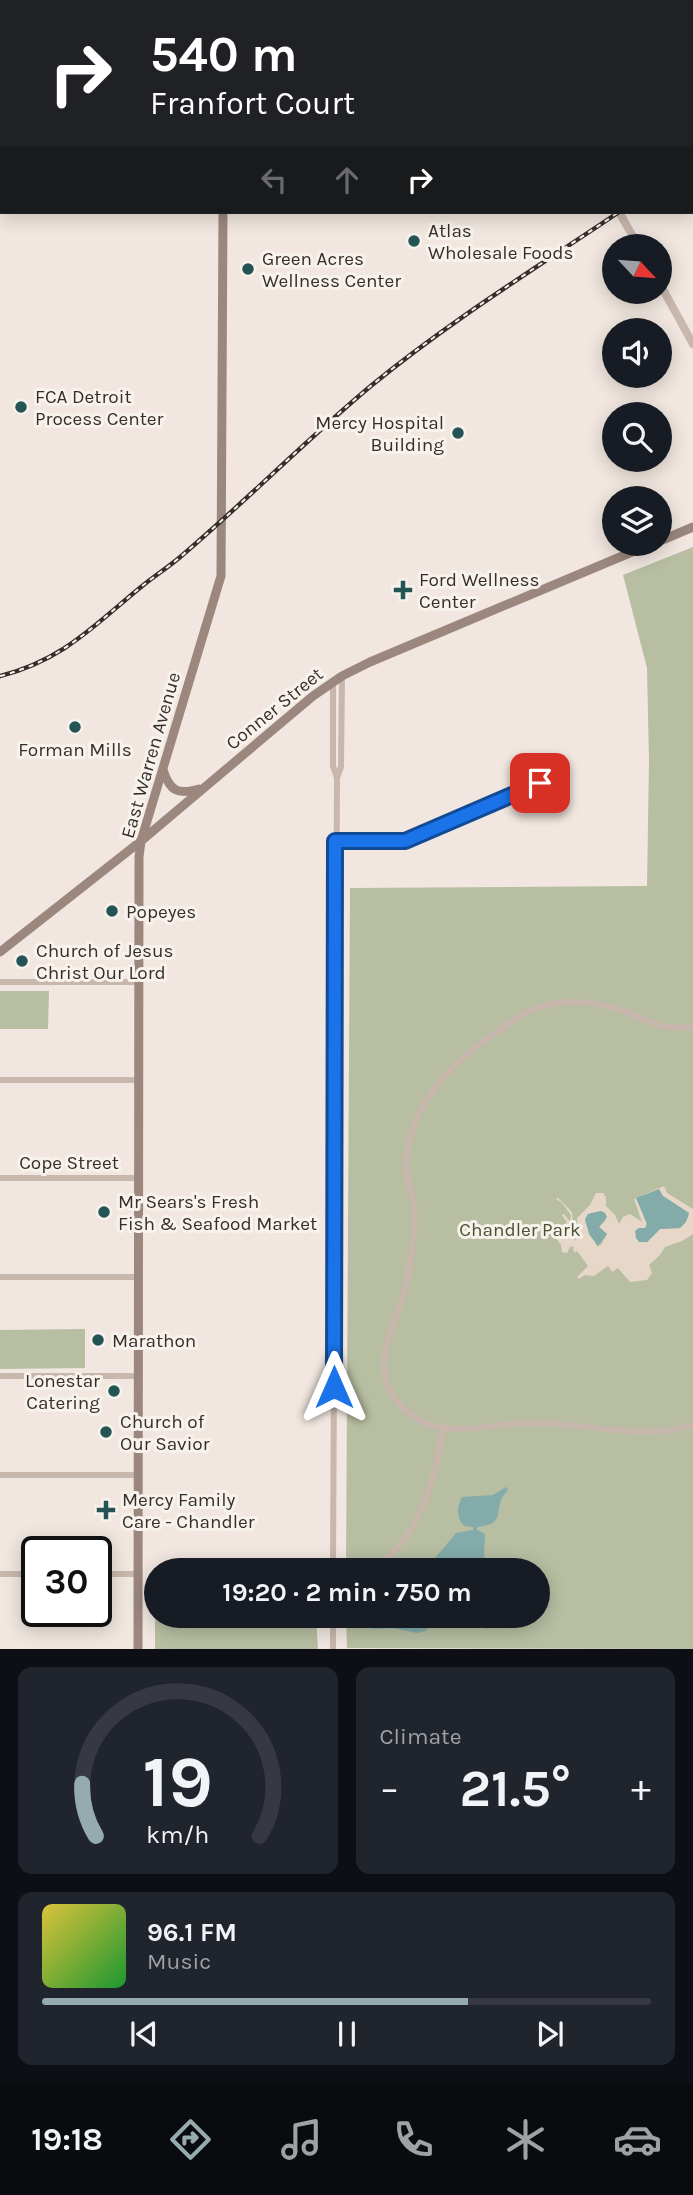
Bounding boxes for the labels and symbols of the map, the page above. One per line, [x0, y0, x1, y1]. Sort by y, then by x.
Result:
place label: Atlas Wholesale Foods [428, 220, 573, 264]
marker: Atlas Wholesale Foods [406, 233, 422, 249]
north arrow [602, 234, 672, 304]
place label: Green Acres Wellness Center [262, 248, 401, 292]
marker: Green Acres Wellness Center [240, 261, 256, 277]
place label: FCA Detroit Process Center [35, 386, 164, 430]
marker: FCA Detroit Process Center [13, 399, 29, 415]
place label: Mercy Hospital Building [315, 412, 444, 456]
marker: Mercy Hospital Building [450, 425, 466, 441]
place label: Ford Wellness Center [419, 569, 539, 613]
marker: Ford Wellness Center [393, 580, 413, 600]
street label: Conner Street [222, 663, 328, 755]
street label: East Warren Avenue [117, 670, 185, 841]
marker: Forman Mills [67, 719, 83, 735]
place label: Forman Mills [18, 739, 132, 761]
pin [510, 753, 570, 813]
place label: Popeyes [126, 901, 196, 923]
marker: Popeyes [104, 903, 120, 919]
place label: Church of Jesus Christ Our Lord [36, 940, 174, 984]
marker: Church of Jesus Christ Our Lord [14, 953, 30, 969]
street label: Cope Street [19, 1152, 119, 1174]
place label: Mr Sears's Fresh Fish & Seafood Market [118, 1191, 317, 1235]
marker: Mr Sears's Fresh Fish & Seafood Market [96, 1204, 112, 1220]
park label: Chandler Park [459, 1219, 581, 1241]
place label: Marathon [112, 1330, 196, 1352]
marker: Marathon [90, 1332, 106, 1348]
position arrow [297, 1350, 371, 1424]
place label: Lonestar Catering [25, 1370, 100, 1414]
marker: Lonestar Catering [106, 1383, 122, 1399]
place label: Church of Our Savior [120, 1411, 210, 1455]
marker: Church of Our Savior [98, 1424, 114, 1440]
place label: Mercy Family Care - Chandler [122, 1489, 255, 1533]
marker: Mercy Family Care - Chandler [96, 1500, 116, 1520]
speed limit sign: 30 [21, 1536, 112, 1627]

